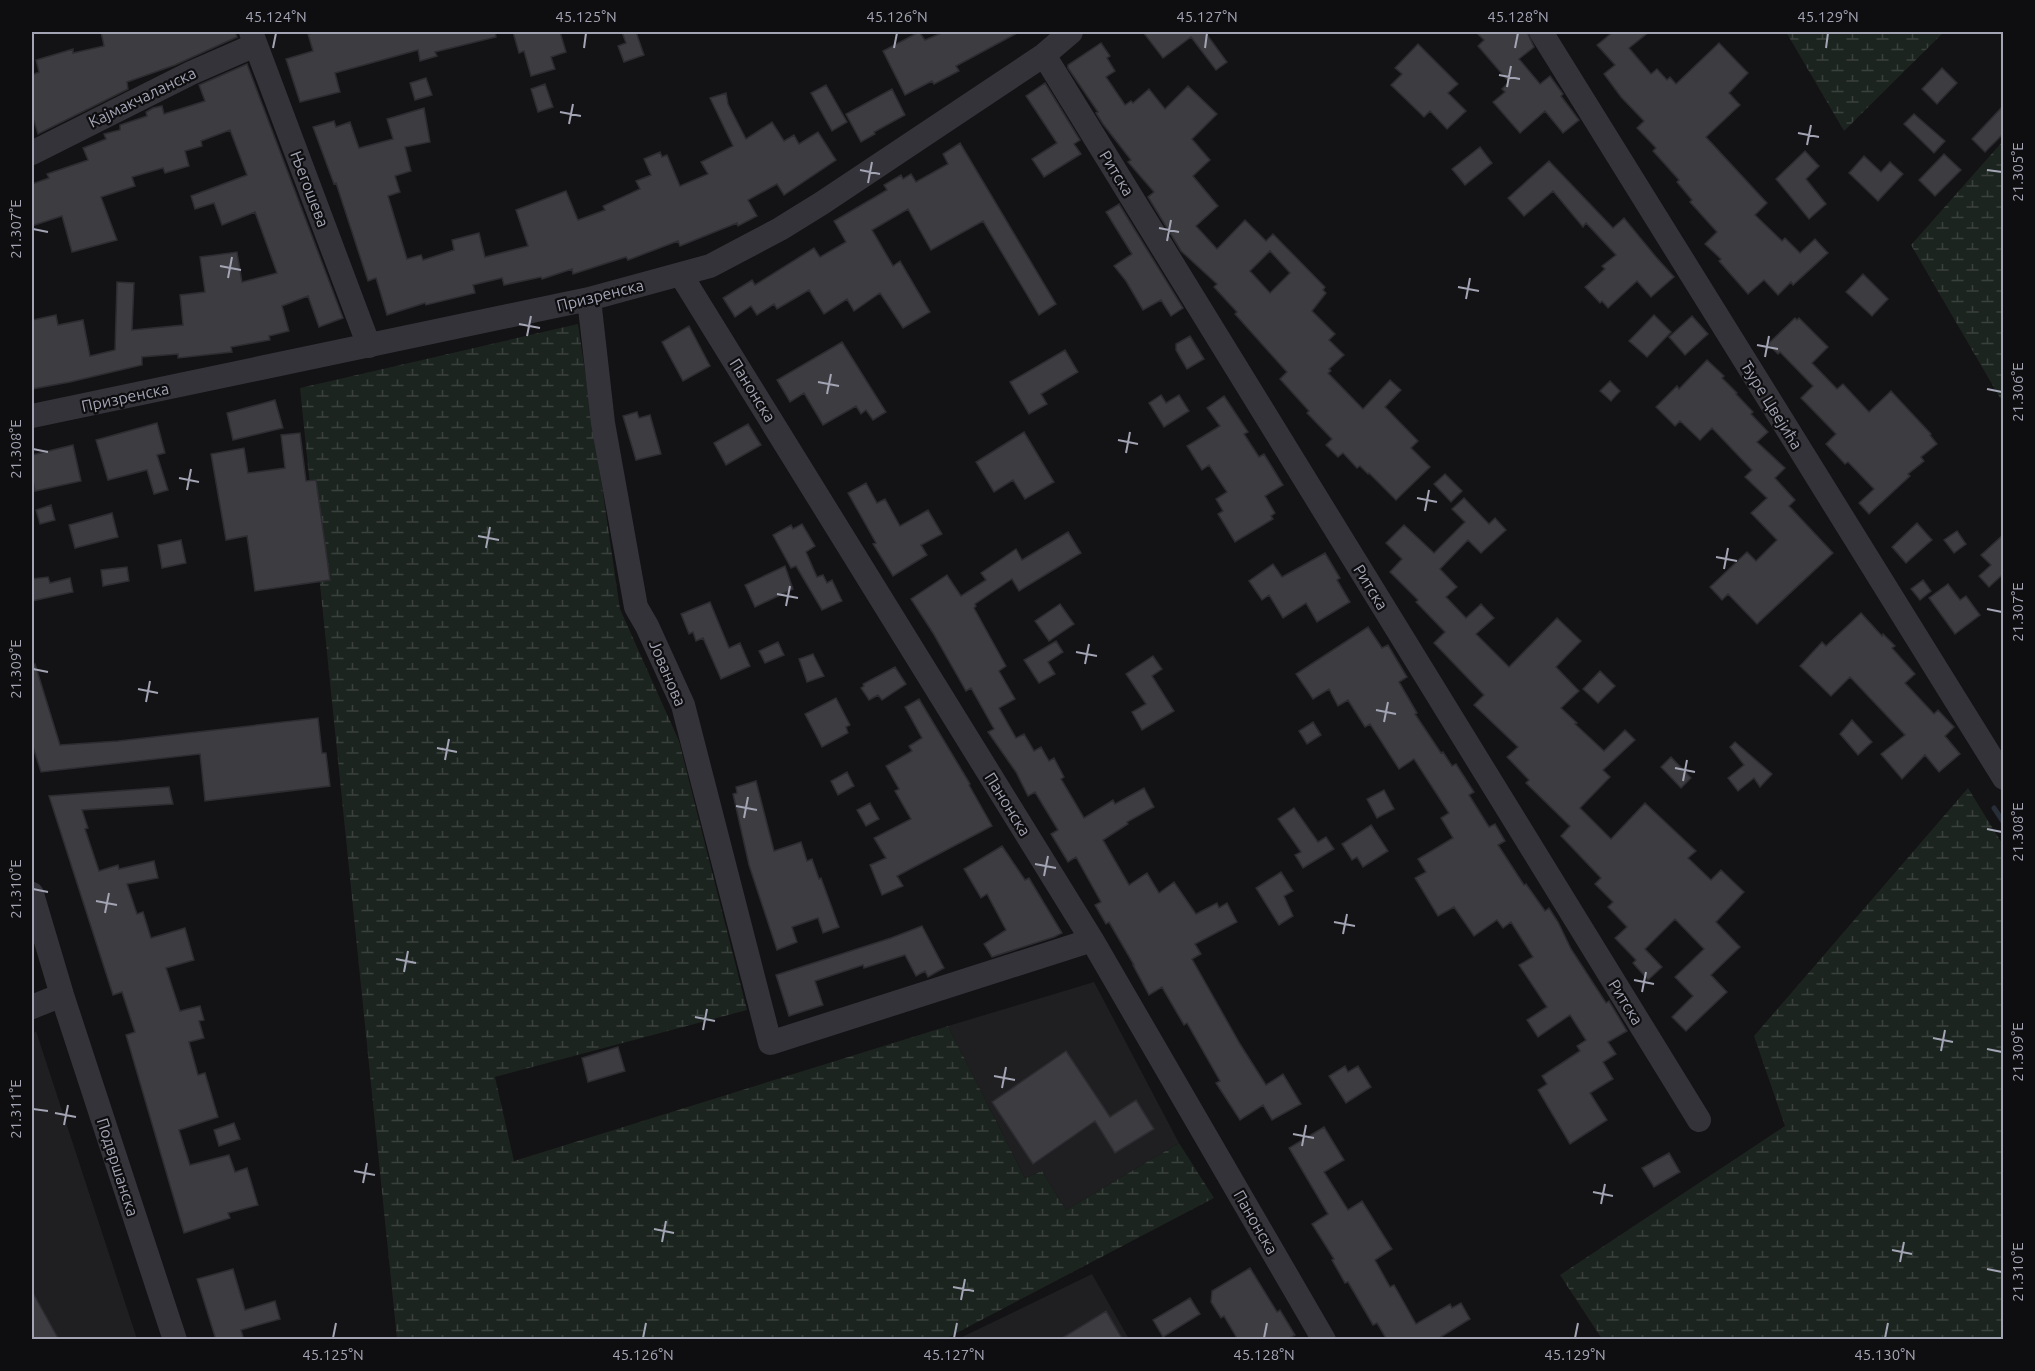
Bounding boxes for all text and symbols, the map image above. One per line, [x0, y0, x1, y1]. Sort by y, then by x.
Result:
text: 45.124°N [245, 8, 307, 25]
text: 45.125°N [555, 8, 617, 25]
text: 45.126°N [866, 8, 928, 25]
text: 45.127°N [1176, 8, 1238, 25]
text: 45.128°N [1487, 8, 1549, 25]
text: 45.129°N [1797, 8, 1859, 25]
street label: Кајмакчаланска [85, 63, 199, 131]
text: 21.305°E [2009, 142, 2026, 202]
street label: Ритска [1096, 147, 1138, 199]
street label: Његошева [287, 148, 333, 230]
text: 21.307°E [7, 199, 24, 259]
street label: Призренска [555, 276, 645, 314]
street label: Панонска [727, 355, 779, 425]
street label: Ђуре Цвејића [1738, 357, 1806, 453]
text: 21.306°E [2009, 362, 2026, 422]
street label: Призренска [80, 379, 170, 415]
text: 21.308°E [7, 419, 24, 479]
street label: Ритска [1350, 561, 1392, 613]
text: 21.307°E [2009, 582, 2026, 642]
street label: Јованова [646, 637, 690, 709]
text: 21.309°E [7, 639, 24, 699]
street label: Панонска [982, 769, 1034, 839]
text: 21.308°E [2009, 802, 2026, 862]
text: 21.310°E [7, 859, 24, 919]
street label: Ритска [1605, 976, 1647, 1028]
text: 21.309°E [2009, 1022, 2026, 1082]
text: 21.311°E [7, 1079, 24, 1139]
street label: Подвршанска [94, 1116, 142, 1218]
street label: Панонска [1230, 1187, 1282, 1257]
text: 21.310°E [2009, 1242, 2026, 1302]
text: 45.125°N [302, 1346, 364, 1363]
text: 45.126°N [612, 1346, 674, 1363]
text: 45.127°N [923, 1346, 985, 1363]
text: 45.128°N [1233, 1346, 1295, 1363]
text: 45.129°N [1544, 1346, 1606, 1363]
text: 45.130°N [1854, 1346, 1916, 1363]

